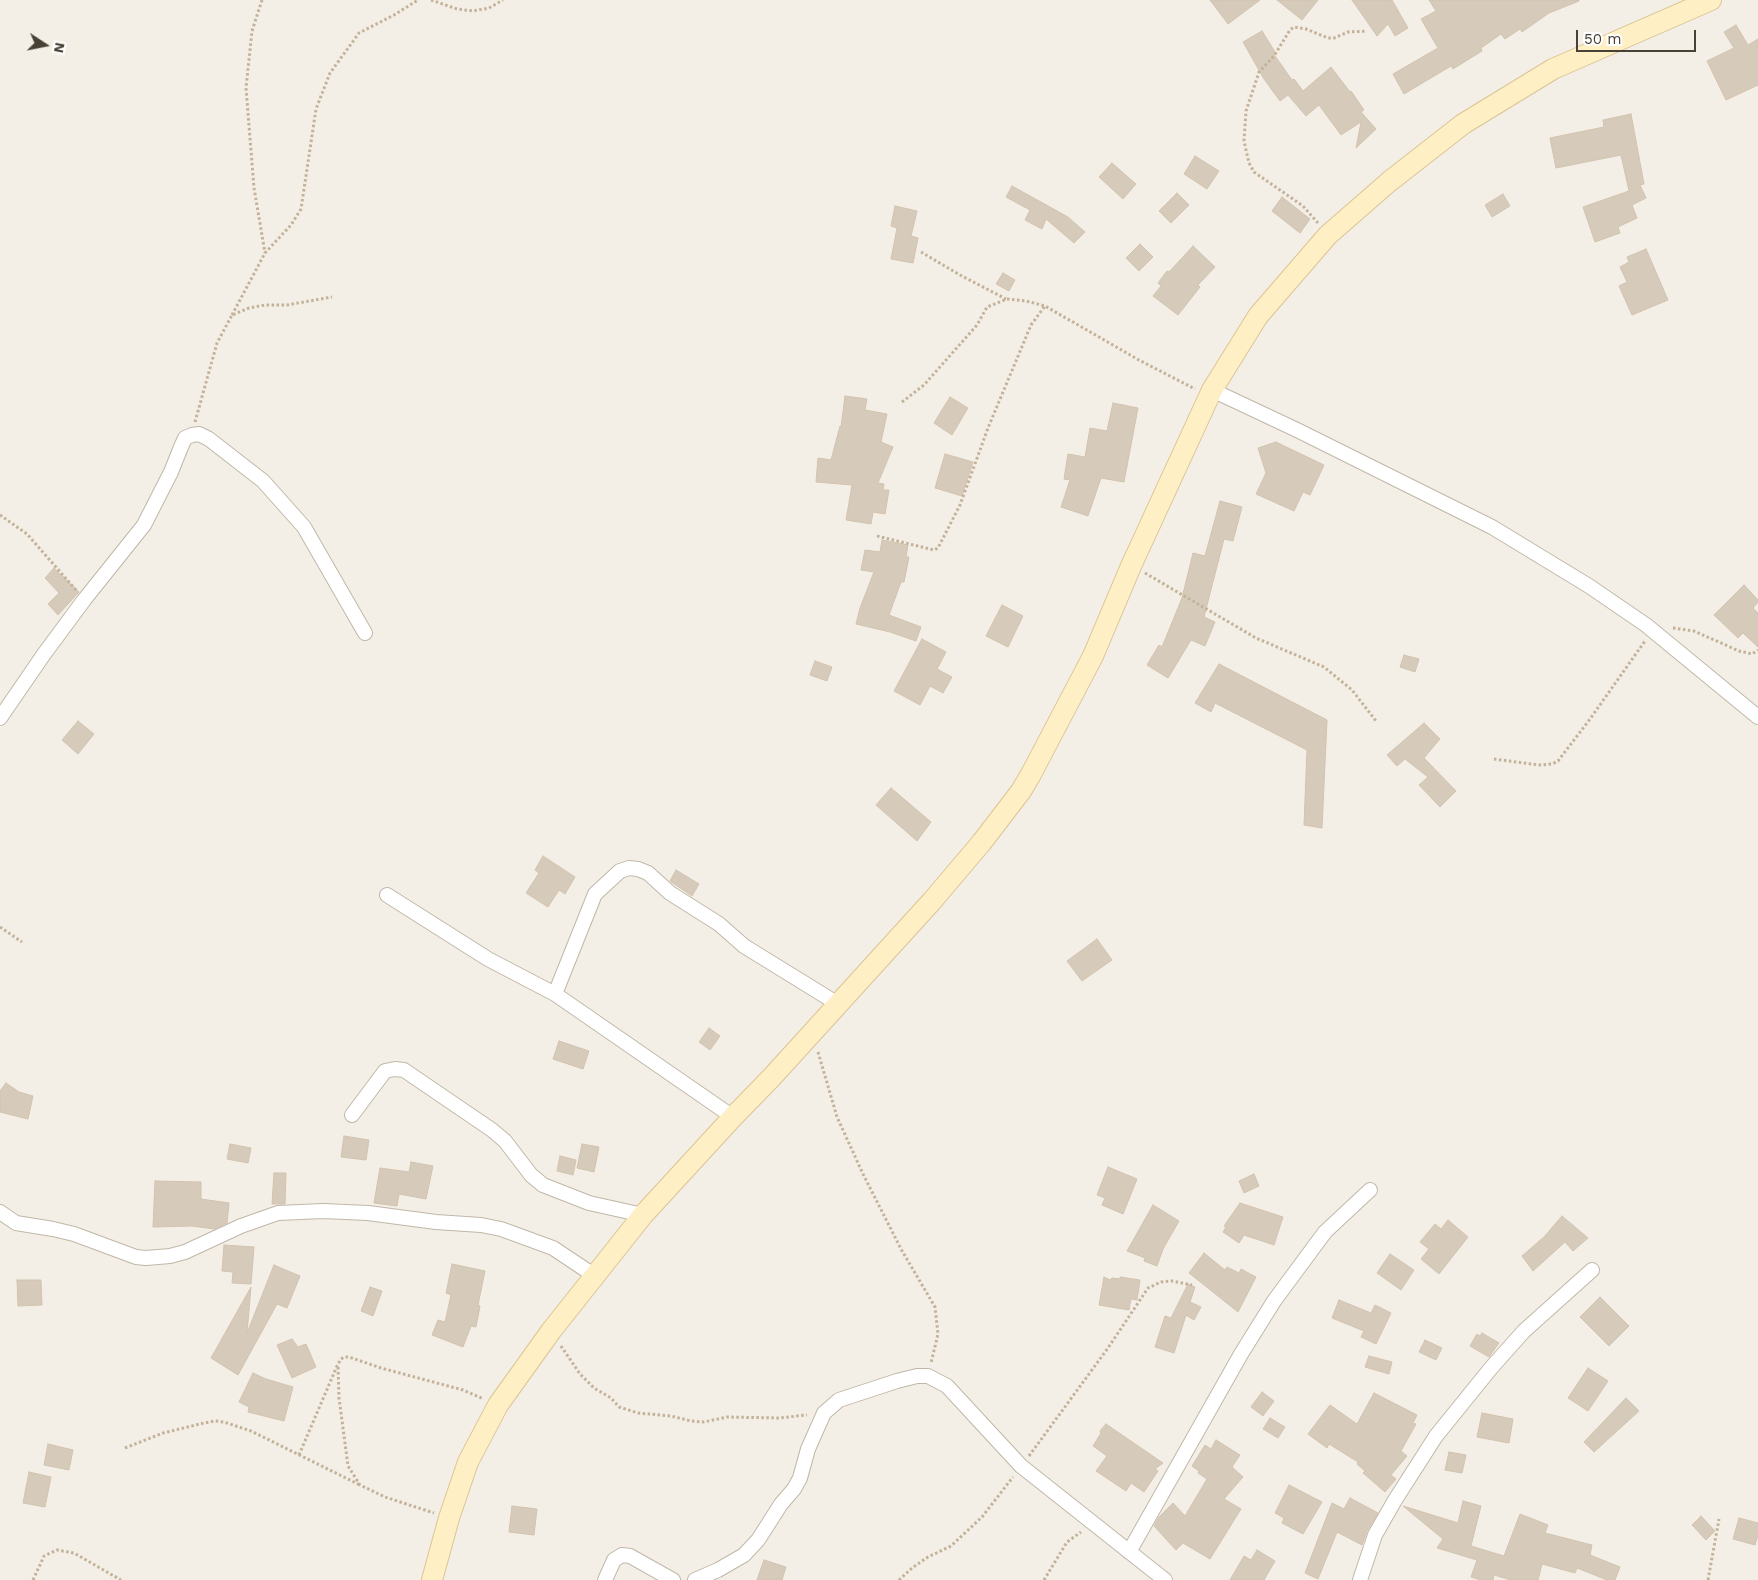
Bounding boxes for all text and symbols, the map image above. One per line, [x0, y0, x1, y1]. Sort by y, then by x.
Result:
north arrow [20, 20, 70, 70]
scale bar [1578, 20, 1698, 52]
text: 50 m [1584, 30, 1621, 48]
text: N [51, 41, 69, 54]

